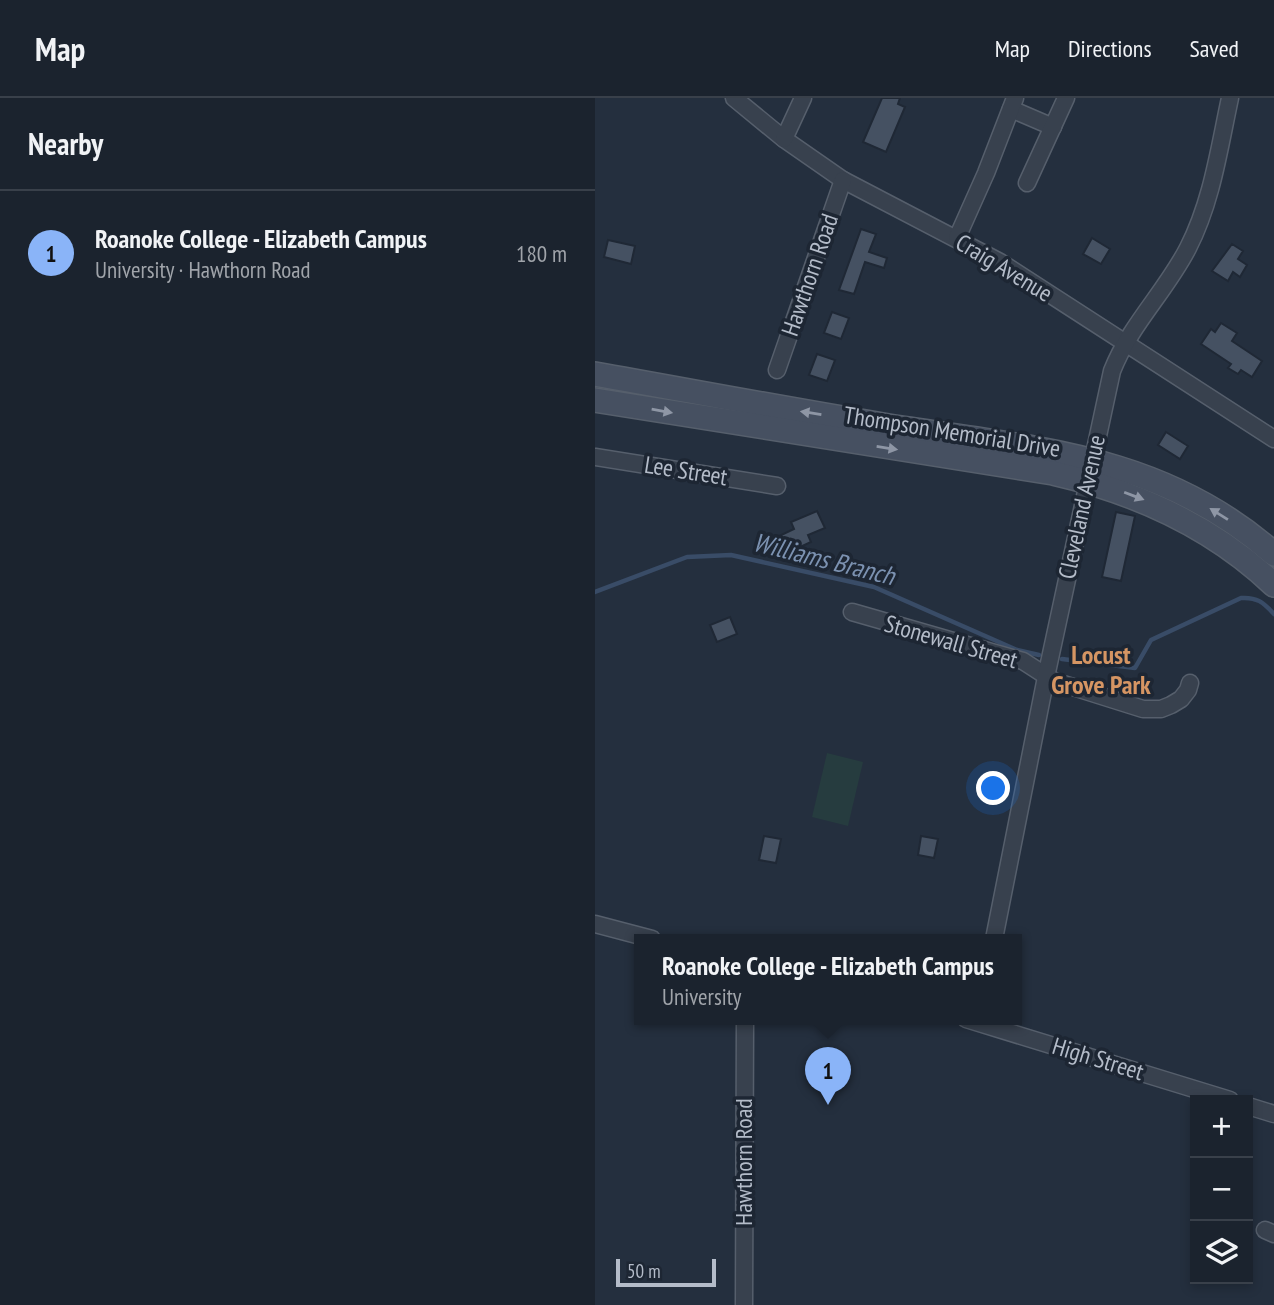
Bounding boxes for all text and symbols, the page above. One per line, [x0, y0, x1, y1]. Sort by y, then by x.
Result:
text: Map [35, 27, 85, 70]
text: Map [995, 33, 1030, 64]
text: Directions [1068, 33, 1152, 64]
text: Saved [1190, 33, 1239, 64]
text: Nearby [28, 124, 103, 163]
street label: Hawthorn Road [774, 210, 845, 340]
text: Roanoke College - Elizabeth Campus [95, 222, 427, 255]
street label: Craig Avenue [950, 227, 1058, 309]
text: 1 [46, 239, 57, 268]
text: 180 m [516, 239, 567, 268]
text: University · Hawthorn Road [95, 255, 310, 284]
street label: Thompson Memorial Drive [842, 399, 1063, 464]
one-way arrow [651, 406, 673, 417]
one-way arrow [800, 407, 822, 418]
street label: Cleveland Avenue [1051, 432, 1112, 582]
one-way arrow [876, 442, 898, 453]
street label: Lee Street [643, 449, 730, 492]
one-way arrow [1123, 491, 1144, 502]
one-way arrow [1209, 508, 1228, 521]
water label: Williams Branch [750, 525, 900, 592]
street label: Stonewall Street [881, 608, 1022, 675]
district label: Locust Grove Park [1051, 638, 1151, 701]
your location [976, 771, 1010, 805]
popup [634, 934, 1022, 1025]
text: Roanoke College - Elizabeth Campus [662, 949, 994, 982]
text: University [662, 982, 742, 1011]
street label: High Street [1049, 1030, 1148, 1087]
pin: 1 [805, 1047, 851, 1105]
map controls [1190, 1095, 1253, 1284]
button: + [1190, 1095, 1253, 1158]
street label: Hawthorn Road [728, 1098, 759, 1226]
button: − [1190, 1158, 1253, 1221]
button: layers [1190, 1221, 1253, 1284]
scale bar [616, 1256, 716, 1288]
text: 50 m [627, 1259, 661, 1283]

